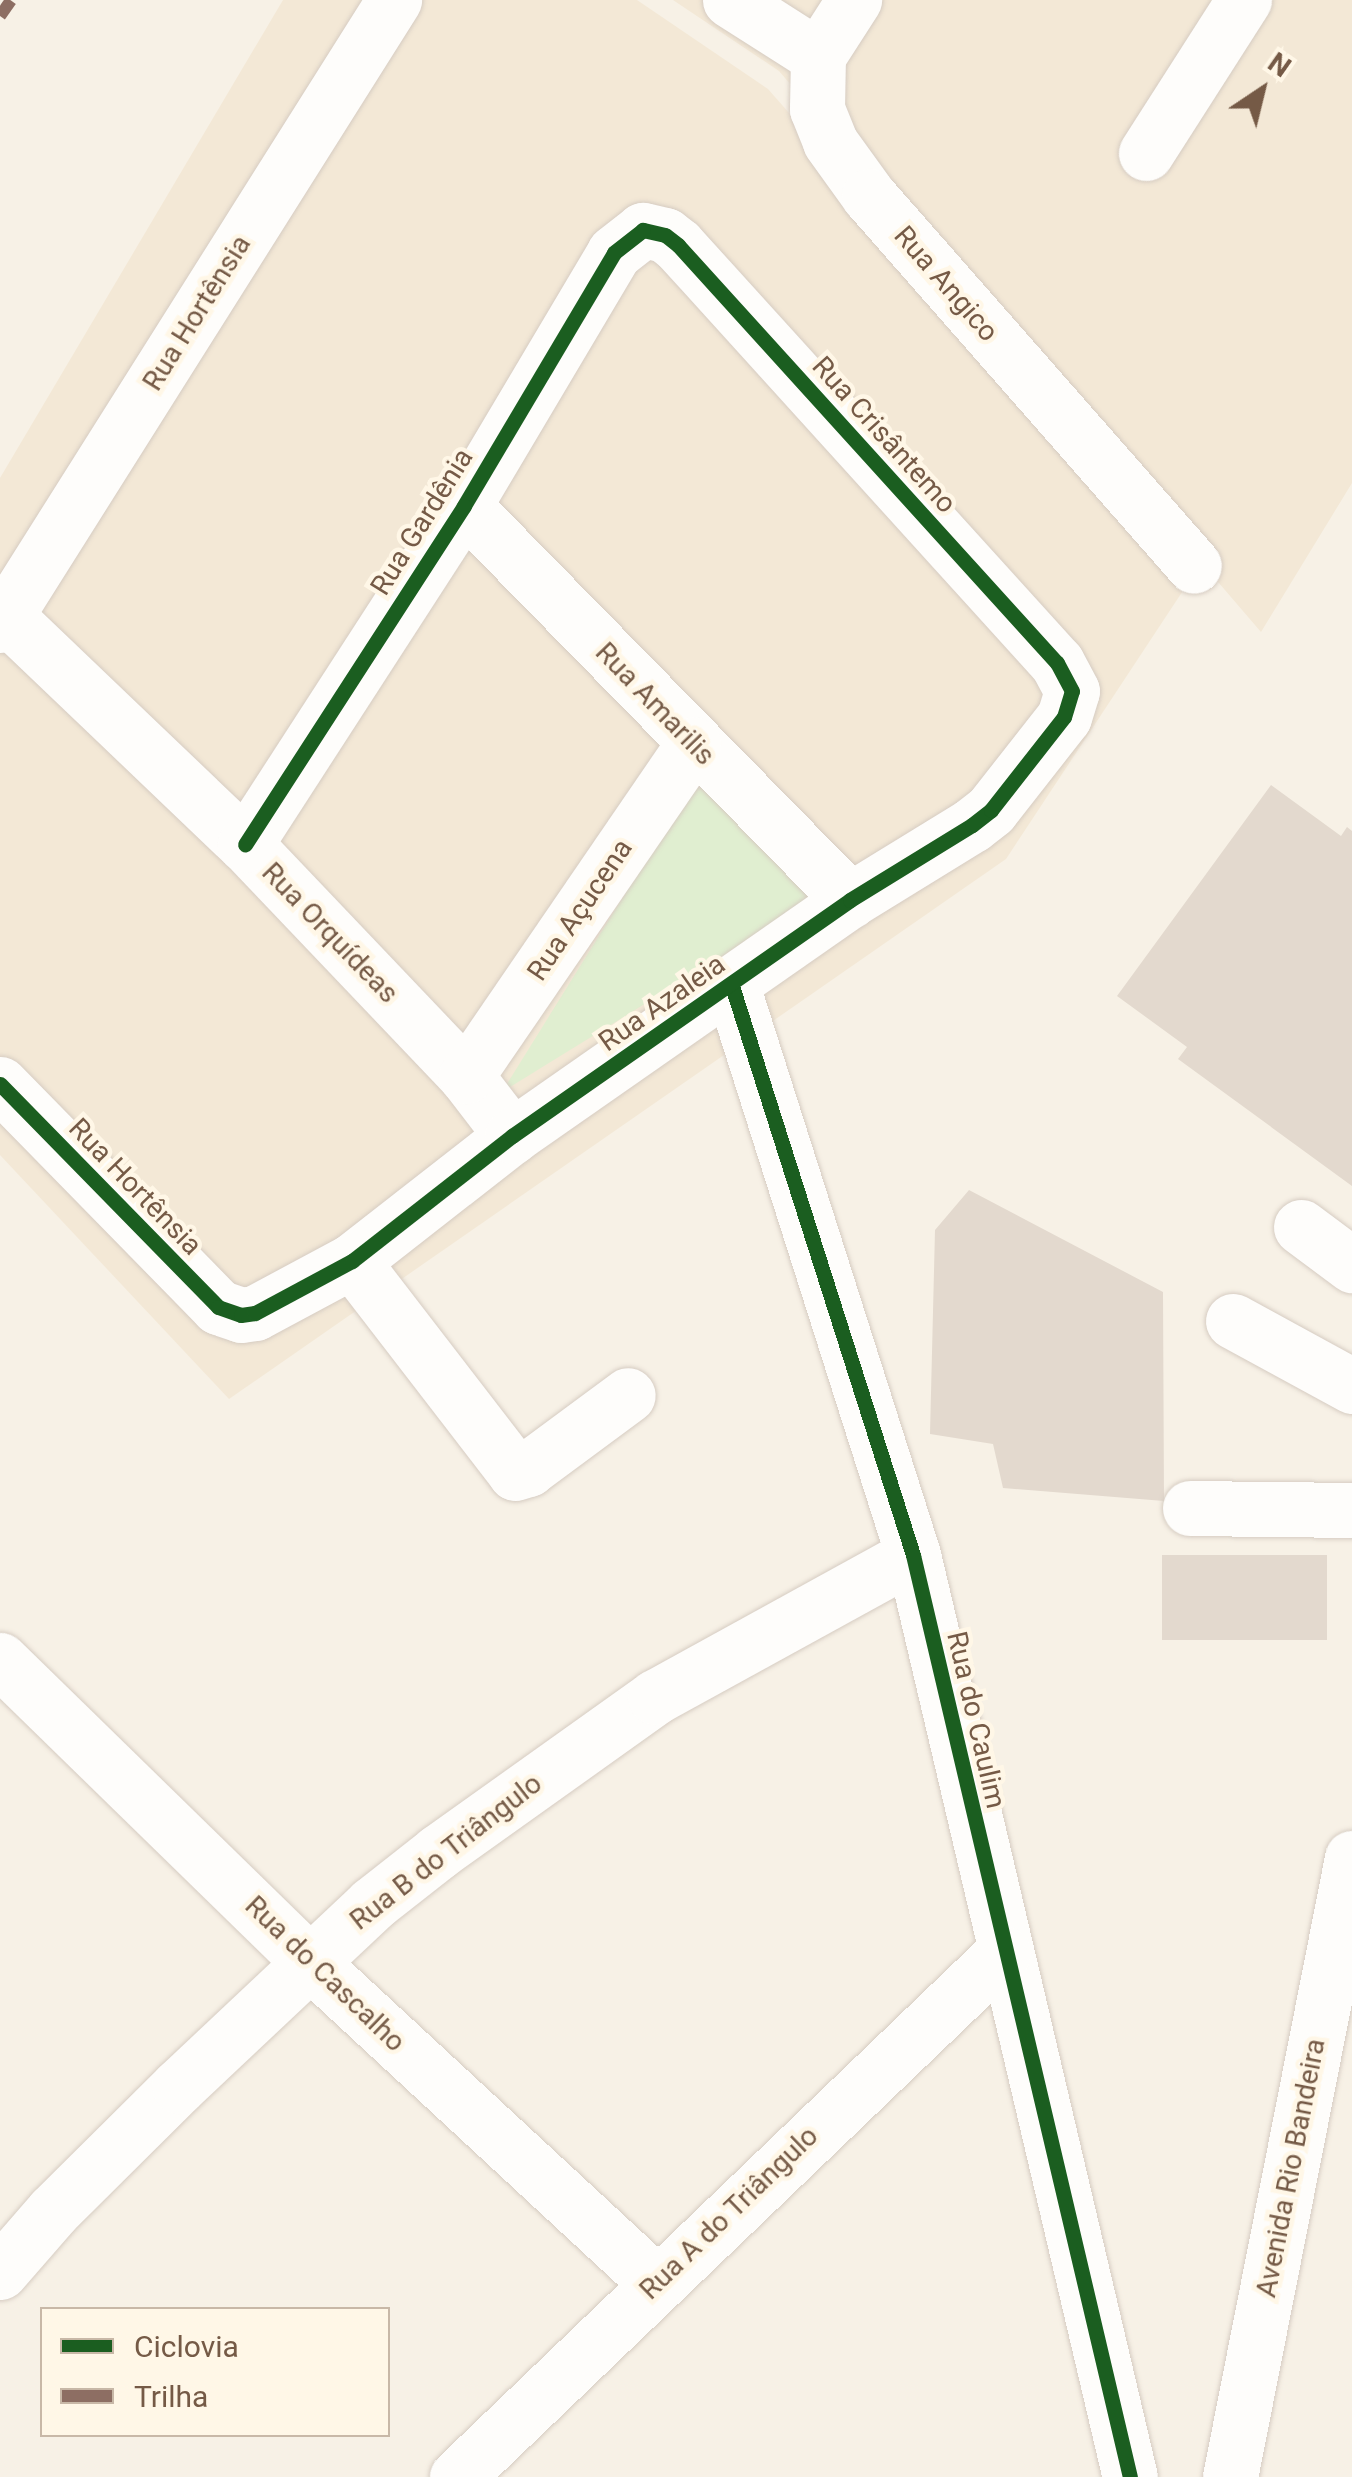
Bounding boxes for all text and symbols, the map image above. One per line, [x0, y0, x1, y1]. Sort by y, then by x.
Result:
north arrow [1212, 40, 1312, 140]
text: N [1262, 46, 1297, 84]
street label: Rua Angico [887, 219, 1005, 349]
street label: Rua Hortênsia [136, 229, 258, 397]
street label: Rua Crisântemo [805, 350, 963, 520]
street label: Rua Gardênia [364, 442, 480, 602]
street label: Rua Amarilis [588, 636, 722, 772]
street label: Rua Açucena [520, 833, 640, 987]
street label: Rua Orquídeas [255, 856, 405, 1010]
street label: Rua Azaleia [593, 947, 731, 1059]
street label: Rua Hortênsia [61, 1112, 209, 1262]
street label: Rua do Caulim [939, 1628, 1013, 1812]
street label: Rua B do Triângulo [343, 1767, 549, 1937]
street label: Rua do Cascalho [238, 1889, 412, 2059]
street label: Avenida Rio Bandeira [1249, 2036, 1333, 2300]
street label: Rua A do Triângulo [633, 2119, 825, 2307]
legend [40, 2307, 390, 2437]
text: Ciclovia [134, 2329, 239, 2364]
text: Trilha [134, 2379, 208, 2414]

